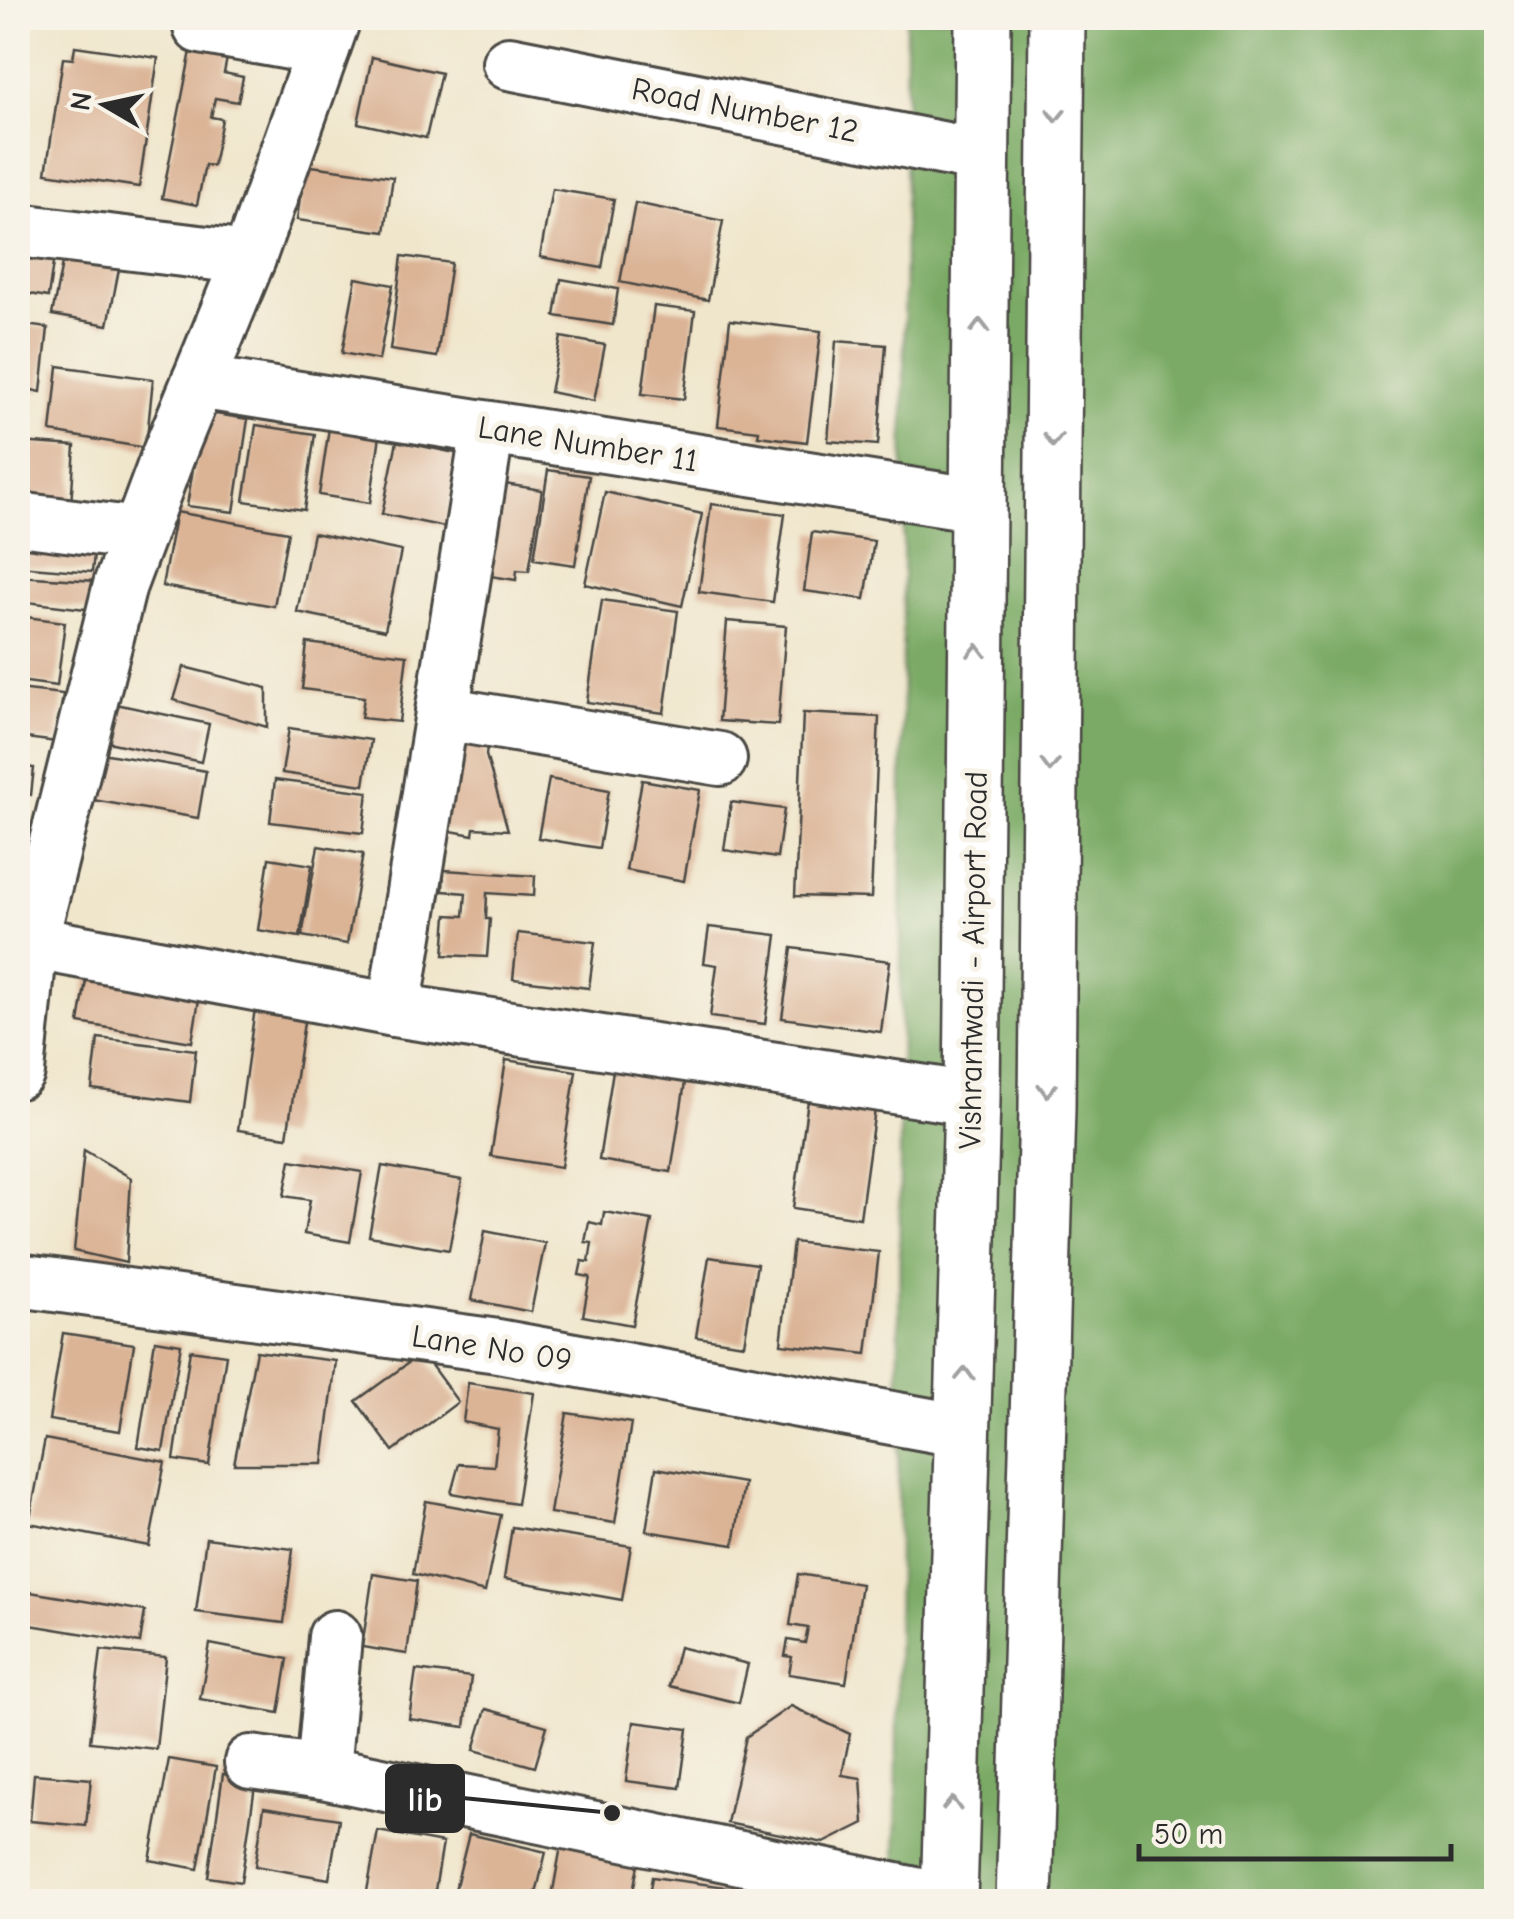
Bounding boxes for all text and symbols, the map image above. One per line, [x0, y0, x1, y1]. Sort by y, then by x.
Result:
north arrow [55, 55, 155, 155]
street label: Road Number 12 [629, 70, 861, 150]
text: N [64, 90, 99, 113]
one-way arrow [1046, 107, 1067, 123]
one-way arrow [969, 318, 991, 334]
street label: Lane Number 11 [475, 408, 701, 480]
one-way arrow [1042, 432, 1064, 448]
one-way arrow [966, 643, 988, 658]
one-way arrow [1039, 758, 1061, 773]
street label: Vishrantwadi - Airport Road [951, 771, 995, 1149]
one-way arrow [1036, 1082, 1058, 1098]
street label: Lane No 09 [409, 1317, 575, 1379]
one-way arrow [954, 1366, 975, 1382]
callout: lib [387, 1766, 463, 1831]
text: lib [407, 1779, 443, 1820]
one-way arrow [942, 1796, 963, 1812]
scale bar [1139, 1799, 1452, 1861]
text: 50 m [1154, 1817, 1223, 1852]

